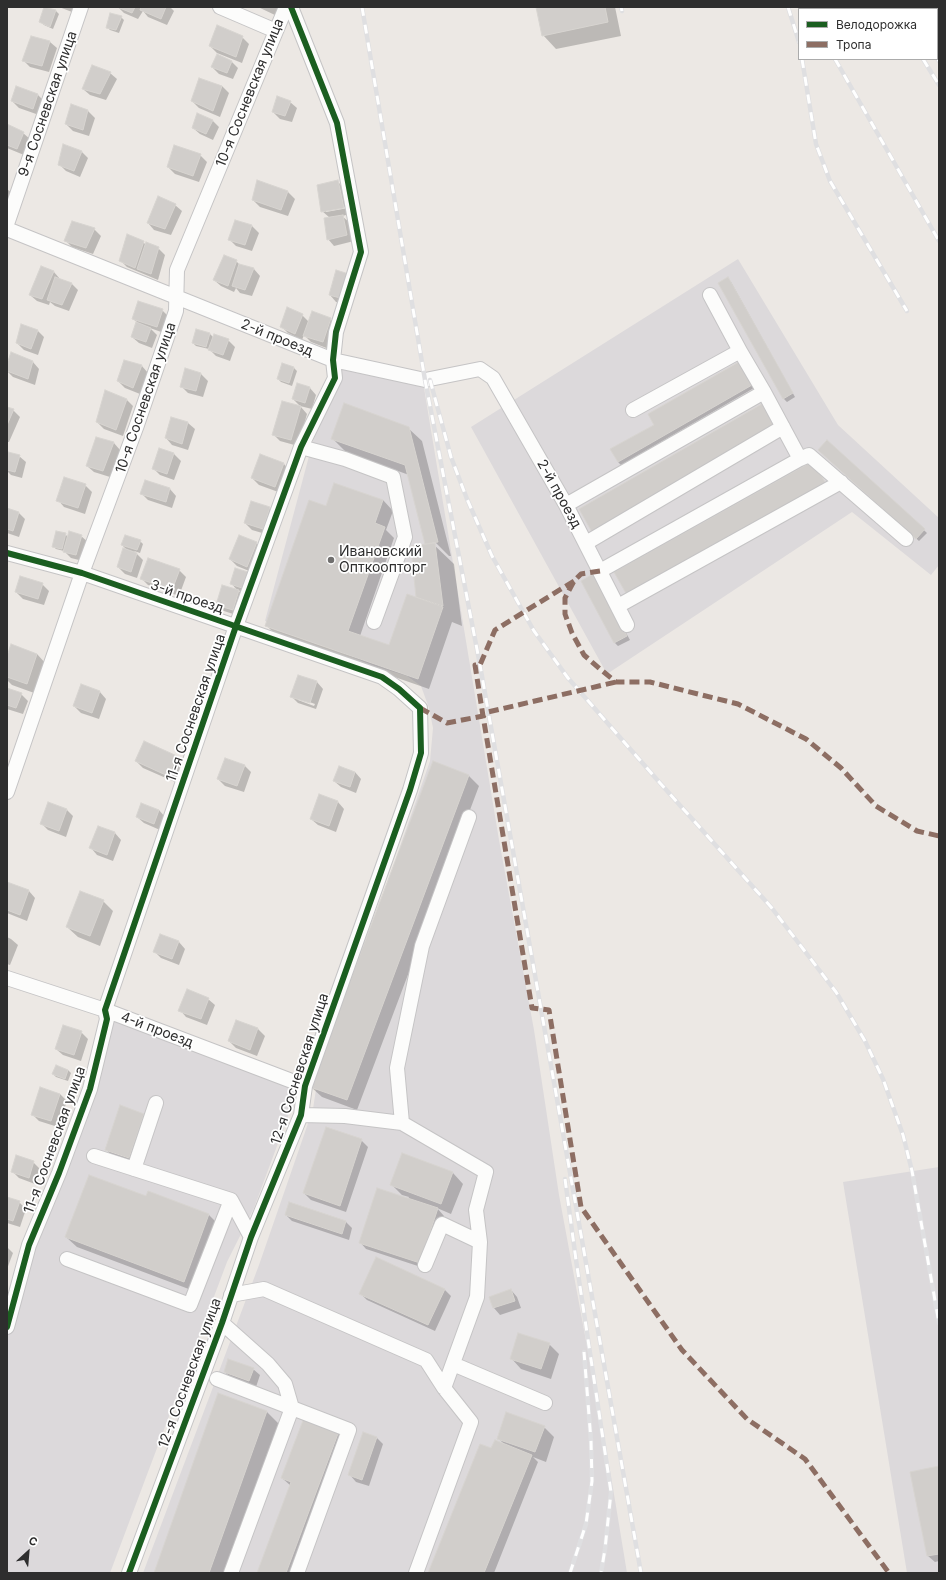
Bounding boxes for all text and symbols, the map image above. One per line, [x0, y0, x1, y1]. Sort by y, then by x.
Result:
legend [798, 8, 938, 60]
street label: 10-я Сосневская улица [213, 16, 287, 170]
text: Велодорожка [836, 17, 917, 32]
street label: 9-я Сосневская улица [15, 29, 81, 179]
text: Тропа [836, 37, 871, 52]
street label: 2-й проезд [238, 316, 316, 360]
street label: 10-я Сосневская улица [112, 320, 180, 476]
street label: 2-й проезд [533, 457, 585, 531]
place label: Ивановский Опткоопторг [339, 544, 426, 576]
marker: Ивановский Опткоопторг [326, 555, 336, 565]
street label: 3-й проезд [148, 577, 226, 617]
street label: 11-я Сосневская улица [163, 632, 229, 784]
street label: 12-я Сосневская улица [268, 991, 332, 1147]
street label: 4-й проезд [118, 1008, 196, 1052]
street label: 11-я Сосневская улица [21, 1064, 89, 1216]
street label: 12-я Сосневская улица [155, 1296, 225, 1450]
north arrow [8, 1532, 48, 1572]
text: С [27, 1533, 40, 1549]

